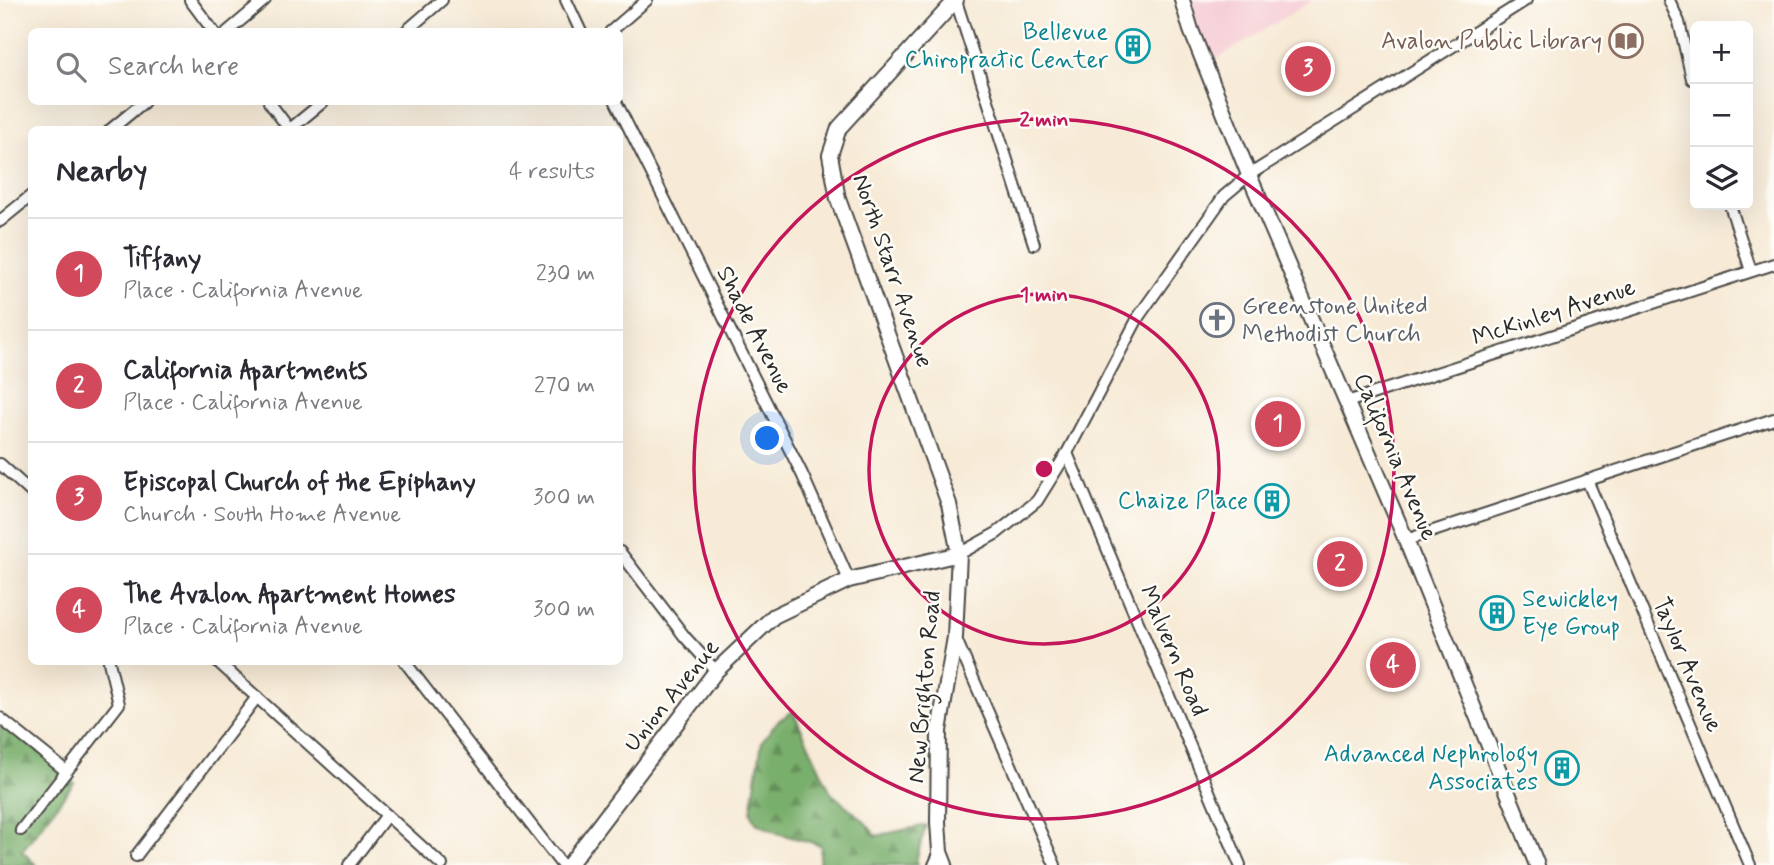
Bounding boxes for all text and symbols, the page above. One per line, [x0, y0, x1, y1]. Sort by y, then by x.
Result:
place label: Bellevue Chiropractic Center [905, 17, 1108, 76]
map controls [1690, 21, 1753, 210]
button: + [1690, 21, 1753, 84]
library icon: Avalon Public Library [1607, 22, 1645, 60]
place label: Avalon Public Library [1381, 26, 1602, 57]
building icon: Bellevue Chiropractic Center [1114, 27, 1152, 65]
search box [28, 28, 623, 105]
pin: 3 [1285, 43, 1331, 95]
icon: search [52, 48, 90, 86]
text: Search here [108, 50, 239, 84]
button: − [1690, 84, 1753, 147]
text: 2 min [1019, 106, 1069, 134]
button: layers [1690, 147, 1753, 210]
text: Nearby [56, 152, 147, 191]
text: 4 results [509, 157, 595, 187]
street label: North Starr Avenue [844, 170, 940, 372]
text: Tiffany [123, 242, 201, 276]
text: 1 [74, 259, 84, 289]
text: 230 m [536, 259, 595, 289]
street label: Shade Avenue [709, 261, 799, 399]
street label: McKinley Avenue [1468, 272, 1640, 354]
text: Place · California Avenue [123, 276, 363, 306]
text: 1 min [1020, 281, 1068, 309]
place label: Greenstone United Methodist Church [1242, 291, 1428, 350]
church icon: Greenstone United Methodist Church [1198, 301, 1236, 339]
text: California Apartments [123, 354, 368, 388]
street label: California Avenue [1344, 369, 1444, 546]
text: 2 [73, 371, 85, 401]
text: 270 m [534, 371, 595, 401]
text: Place · California Avenue [123, 388, 363, 418]
pin: 1 [1255, 398, 1301, 450]
your location [750, 421, 784, 455]
centre of rings [1032, 457, 1056, 481]
text: Episcopal Church of the Epiphany [123, 466, 476, 500]
building icon: Chaize Place [1253, 482, 1291, 520]
text: 3 [74, 483, 84, 513]
text: 300 m [533, 483, 595, 513]
place label: Chaize Place [1118, 486, 1248, 517]
text: Church · South Home Avenue [123, 500, 401, 530]
pin: 2 [1317, 538, 1363, 590]
text: The Avalon Apartment Homes [123, 578, 456, 612]
street label: Malvern Road [1132, 581, 1214, 721]
place label: Sewickley Eye Group [1522, 584, 1620, 643]
street label: New Brighton Road [901, 589, 952, 785]
street label: Taylor Avenue [1645, 593, 1729, 737]
building icon: Sewickley Eye Group [1478, 594, 1516, 632]
text: 4 [72, 595, 86, 625]
text: 300 m [533, 595, 595, 625]
text: Place · California Avenue [123, 612, 363, 642]
street label: Union Avenue [617, 633, 727, 759]
pin: 4 [1370, 639, 1416, 691]
place label: Advanced Nephrology Associates [1324, 739, 1538, 798]
building icon: Advanced Nephrology Associates [1543, 749, 1581, 787]

